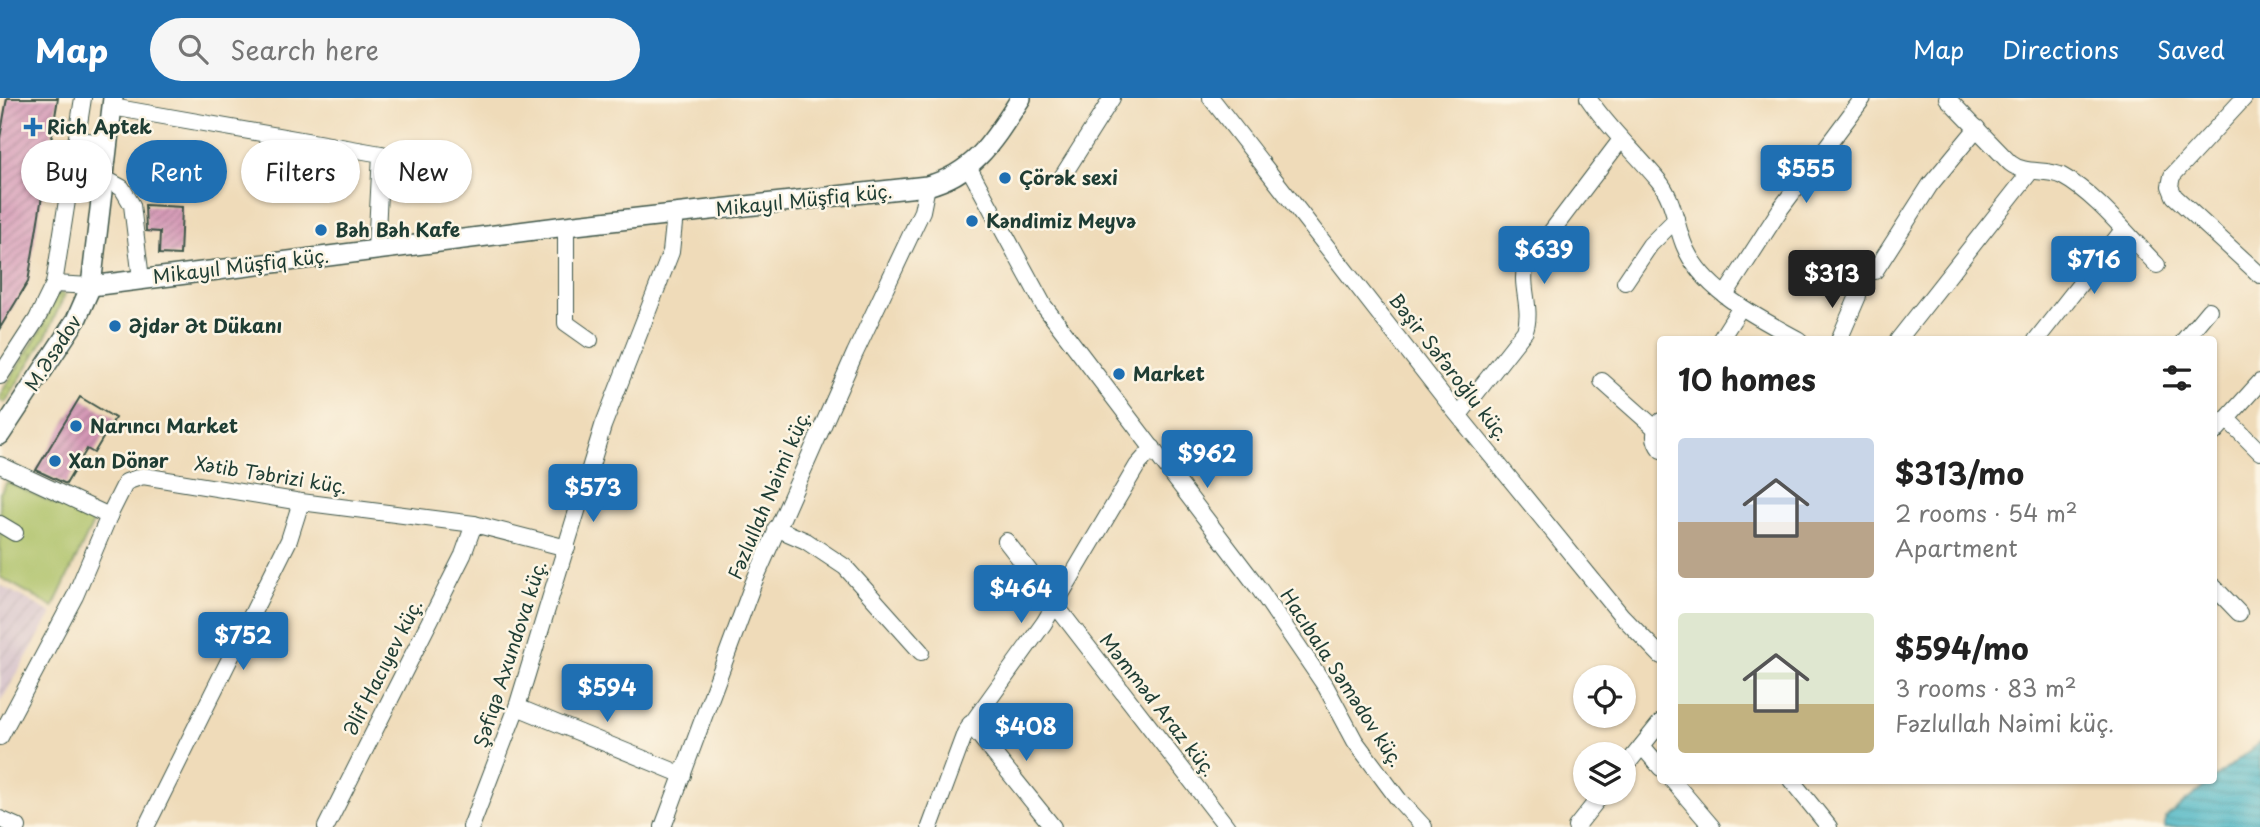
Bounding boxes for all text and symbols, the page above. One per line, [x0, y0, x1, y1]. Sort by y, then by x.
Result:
search box [150, 18, 640, 81]
text: Map [35, 24, 108, 74]
icon: search [174, 30, 212, 68]
text: Search here [230, 30, 379, 69]
text: Map [1913, 31, 1964, 67]
text: Directions [2002, 31, 2119, 67]
text: Saved [2157, 31, 2225, 67]
place label: Rich Aptek [47, 112, 152, 140]
marker: Rich Aptek [25, 119, 41, 135]
chip: Buy [21, 140, 112, 203]
chip: Rent [126, 140, 227, 203]
chip: Filters [241, 140, 360, 203]
chip: New [374, 140, 472, 203]
pin: $555 [1765, 146, 1847, 205]
text: $555 [1777, 150, 1835, 185]
place label: Çörək sexi [1019, 163, 1118, 191]
marker: Çörək sexi [997, 170, 1013, 186]
street label: Mikayıl Müşfiq küç. [714, 176, 894, 222]
place label: Kəndimiz Meyvə [986, 206, 1136, 234]
marker: Kəndimiz Meyvə [964, 213, 980, 229]
place label: Bəh Bəh Kafe [335, 215, 460, 243]
marker: Bəh Bəh Kafe [313, 222, 329, 238]
pin: $639 [1503, 226, 1585, 286]
text: $639 [1514, 231, 1574, 266]
pin: $716 [2053, 236, 2135, 296]
street label: Mikayıl Müşfiq küç. [151, 240, 331, 290]
text: $716 [2067, 241, 2121, 276]
pin: $313 [1791, 250, 1873, 310]
text: $313 [1804, 255, 1860, 290]
street label: Bəşir Səfəroğlu küç. [1383, 287, 1516, 446]
street label: M.Əsədov [17, 309, 87, 396]
place label: Əjdər Ət Dükanı [129, 311, 282, 339]
marker: Əjdər Ət Dükanı [107, 318, 123, 334]
text: 10 homes [1678, 356, 1816, 401]
place label: Market [1133, 359, 1205, 387]
icon: filters [2158, 359, 2196, 397]
marker: Market [1111, 366, 1127, 382]
street label: Fəzlullah Nəimi küç. [720, 406, 816, 583]
place label: Narıncı Market [90, 411, 238, 439]
marker: Narıncı Market [68, 418, 84, 434]
pin: $962 [1166, 430, 1248, 490]
text: $962 [1178, 435, 1236, 470]
place label: Xan Dönər [69, 446, 169, 474]
street label: Xətib Təbrizi küç. [193, 448, 349, 500]
text: $313/mo [1895, 450, 2024, 495]
marker: Xan Dönər [47, 453, 63, 469]
pin: $573 [552, 464, 634, 524]
icon: home [1734, 466, 1818, 550]
text: $573 [564, 469, 622, 504]
text: 2 rooms · 54 m² [1895, 495, 2078, 530]
text: Apartment [1895, 530, 2018, 565]
street label: Şəfiqə Axundova küç. [466, 556, 553, 751]
pin: $464 [980, 566, 1062, 625]
text: $464 [990, 570, 1052, 605]
street label: Hacıbala Səmədov küç. [1275, 583, 1411, 772]
street label: Əlif Hacıyev küç. [336, 594, 428, 739]
pin: $752 [202, 612, 284, 672]
text: $752 [214, 617, 272, 652]
text: $594/mo [1895, 625, 2029, 670]
street label: Məmməd Araz küç. [1094, 627, 1224, 782]
icon: home [1734, 641, 1818, 725]
pin: $594 [566, 664, 648, 724]
map controls [1573, 665, 1636, 805]
button: locate [1573, 665, 1636, 728]
text: $594 [578, 669, 636, 704]
text: 3 rooms · 83 m² [1895, 670, 2077, 705]
pin: $408 [985, 704, 1067, 763]
text: Fəzlullah Nəimi küç. [1895, 705, 2114, 740]
text: $408 [995, 708, 1057, 743]
button: layers [1573, 742, 1636, 805]

